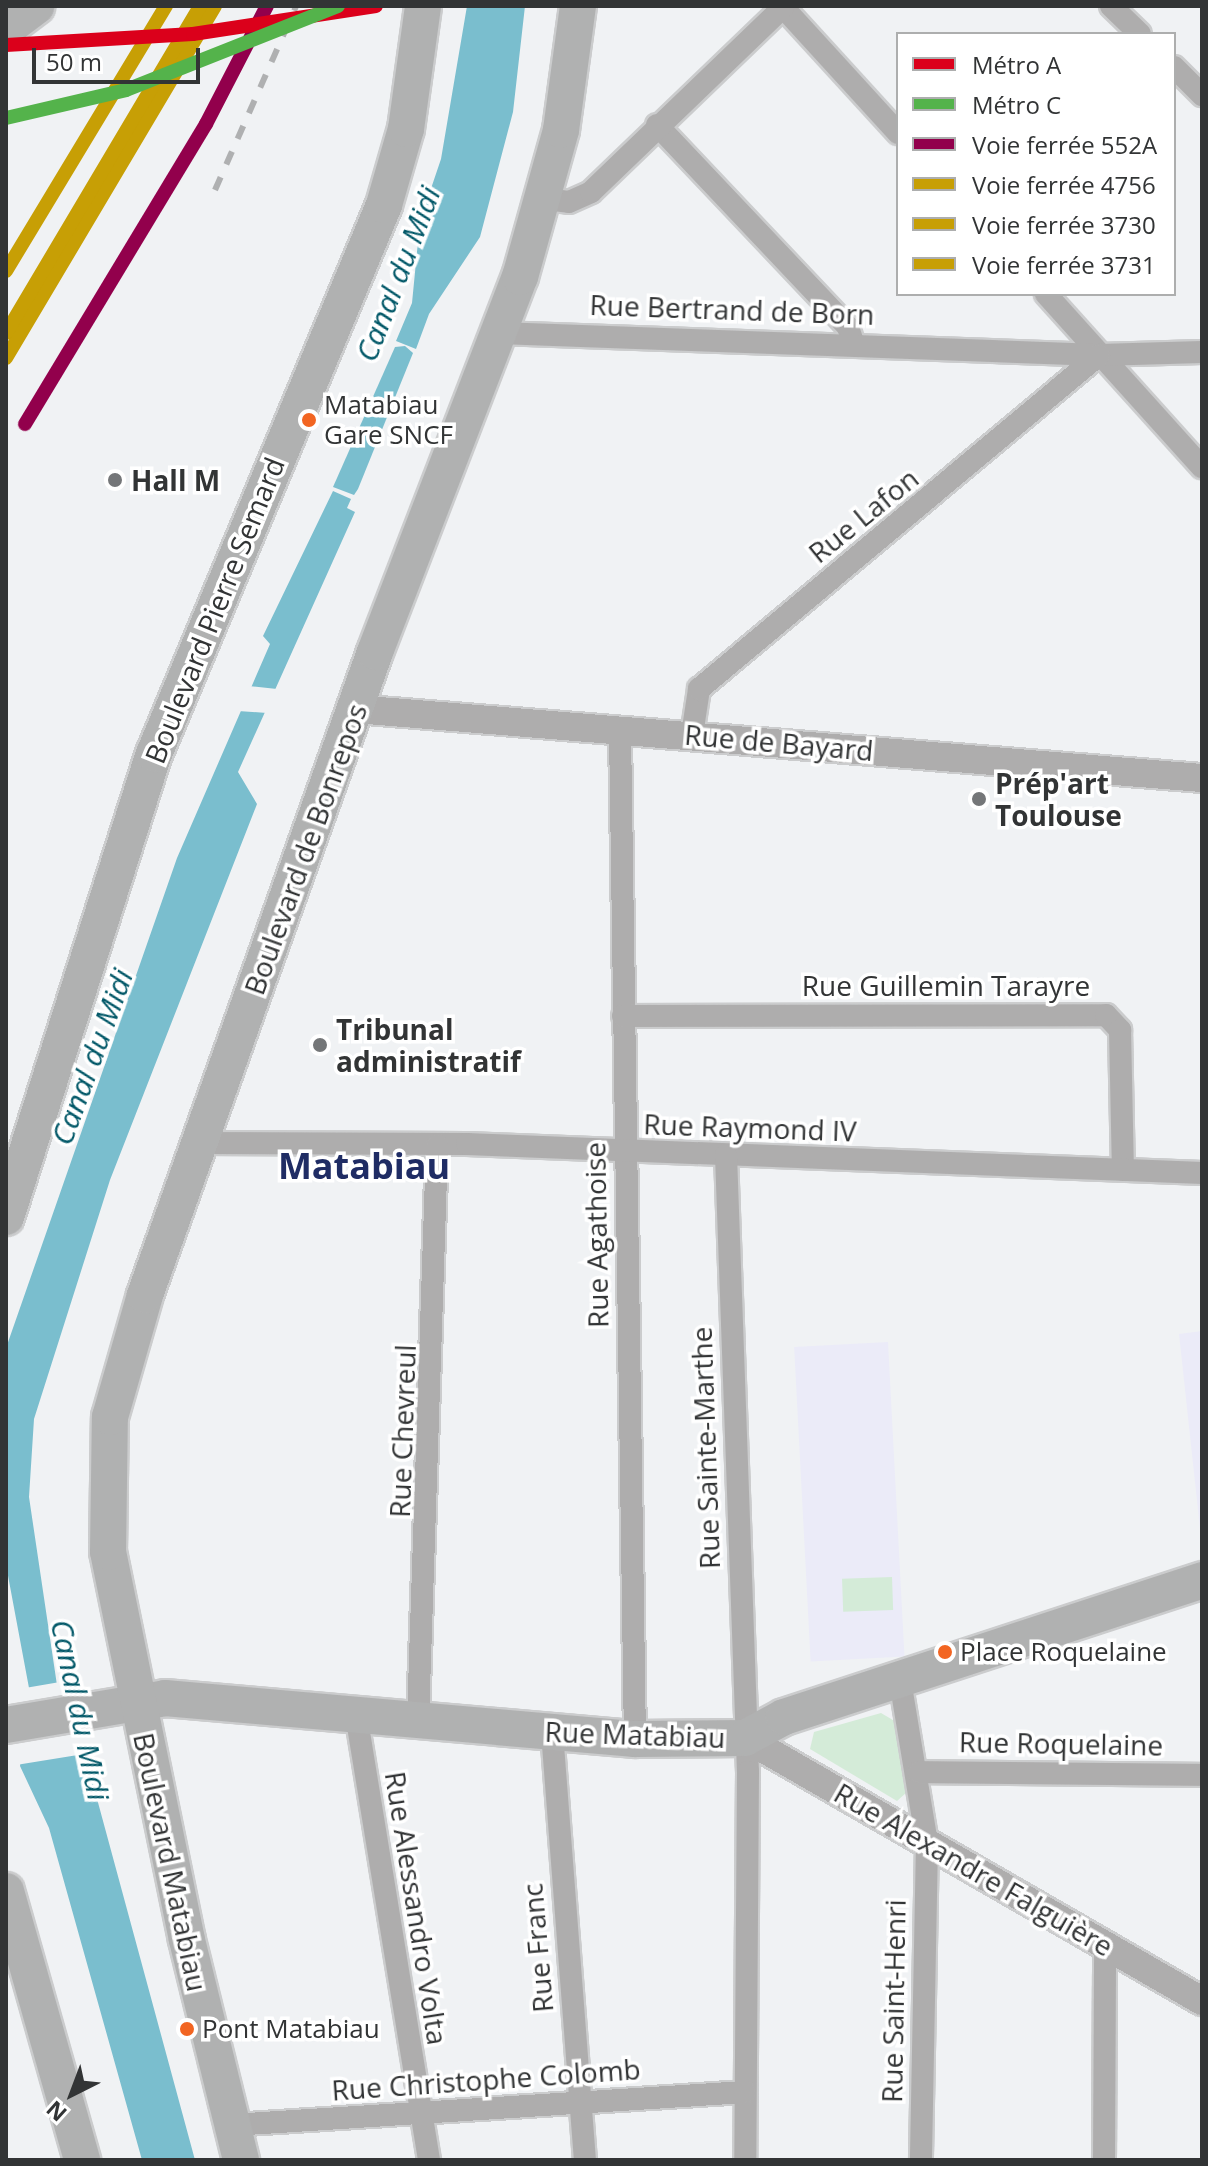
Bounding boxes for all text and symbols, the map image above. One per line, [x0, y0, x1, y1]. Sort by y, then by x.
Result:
scale bar [36, 32, 204, 82]
legend [896, 32, 1176, 296]
text: 50 m [46, 45, 102, 78]
text: Métro A [972, 48, 1061, 81]
text: Métro C [972, 88, 1061, 121]
text: Voie ferrée 552A [972, 128, 1157, 161]
text: Voie ferrée 4756 [972, 168, 1156, 201]
water label: Canal du Midi [348, 182, 448, 366]
text: Voie ferrée 3730 [972, 208, 1156, 241]
text: Voie ferrée 3731 [972, 248, 1156, 281]
street label: Rue Bertrand de Born [589, 287, 875, 331]
place label: Matabiau Gare SNCF [324, 389, 453, 450]
marker: Matabiau Gare SNCF [301, 412, 317, 428]
street label: Boulevard Pierre Semard [137, 452, 291, 768]
street label: Rue Lafon [802, 461, 924, 569]
place label: Hall M [131, 463, 220, 497]
marker: Hall M [106, 471, 124, 489]
street label: Boulevard de Bonrepos [237, 699, 373, 999]
street label: Rue de Bayard [683, 717, 875, 767]
place label: Prép'art Toulouse [995, 766, 1122, 832]
marker: Prép'art Toulouse [970, 790, 988, 808]
water label: Canal du Midi [44, 964, 140, 1150]
street label: Rue Guillemin Tarayre [802, 968, 1090, 1002]
place label: Tribunal administratif [336, 1012, 521, 1078]
marker: Tribunal administratif [311, 1036, 329, 1054]
street label: Rue Raymond IV [643, 1106, 857, 1148]
street label: Rue Agathoise [578, 1142, 614, 1328]
district label: Matabiau [278, 1144, 450, 1188]
street label: Rue Sainte-Marthe [684, 1326, 726, 1570]
street label: Rue Chevreul [382, 1344, 422, 1518]
water label: Canal du Midi [43, 1616, 117, 1804]
place label: Place Roquelaine [960, 1636, 1167, 1668]
marker: Place Roquelaine [937, 1644, 953, 1660]
street label: Rue Matabiau [544, 1714, 726, 1754]
street label: Rue Roquelaine [959, 1724, 1163, 1762]
street label: Boulevard Matabiau [127, 1730, 215, 1994]
street label: Rue Alessandro Volta [379, 1769, 455, 2047]
street label: Rue Alexandre Falguière [829, 1775, 1119, 1963]
street label: Rue Franc [515, 1882, 559, 2014]
street label: Rue Saint-Henri [874, 1899, 912, 2103]
place label: Pont Matabiau [202, 2013, 380, 2045]
marker: Pont Matabiau [179, 2021, 195, 2037]
street label: Rue Christophe Colomb [330, 2051, 642, 2107]
north arrow [32, 2054, 112, 2134]
text: N [39, 2095, 73, 2129]

